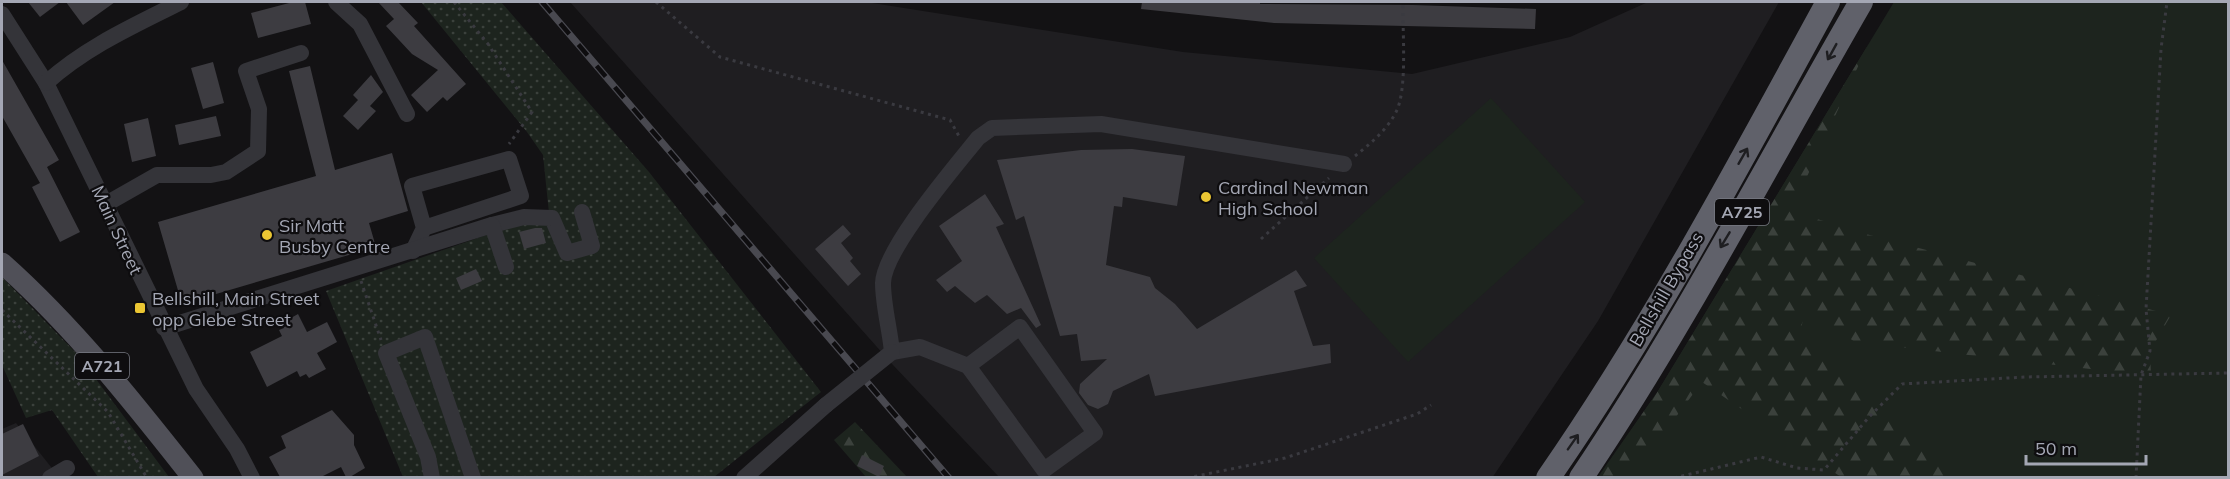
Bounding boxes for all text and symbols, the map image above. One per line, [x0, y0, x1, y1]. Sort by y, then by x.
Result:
one-way arrow [1826, 43, 1837, 61]
one-way arrow [1738, 147, 1750, 164]
place label: Cardinal Newman High School [1218, 176, 1369, 220]
street label: Main Street [86, 182, 148, 278]
marker: Cardinal Newman High School [1199, 190, 1213, 204]
road number: A725 [1715, 199, 1769, 225]
place label: Sir Matt Busby Centre [279, 214, 390, 258]
street label: Bellshill Bypass [1624, 227, 1708, 351]
marker: Sir Matt Busby Centre [260, 228, 274, 242]
one-way arrow [1719, 231, 1731, 248]
place label: Bellshill, Main Street opp Glebe Street [152, 287, 319, 331]
marker: Bellshill, Main Street opp Glebe Street [133, 301, 147, 315]
road number: A721 [75, 353, 129, 379]
scale bar [2026, 428, 2146, 466]
one-way arrow [1567, 434, 1579, 450]
text: 50 m [2035, 437, 2077, 460]

